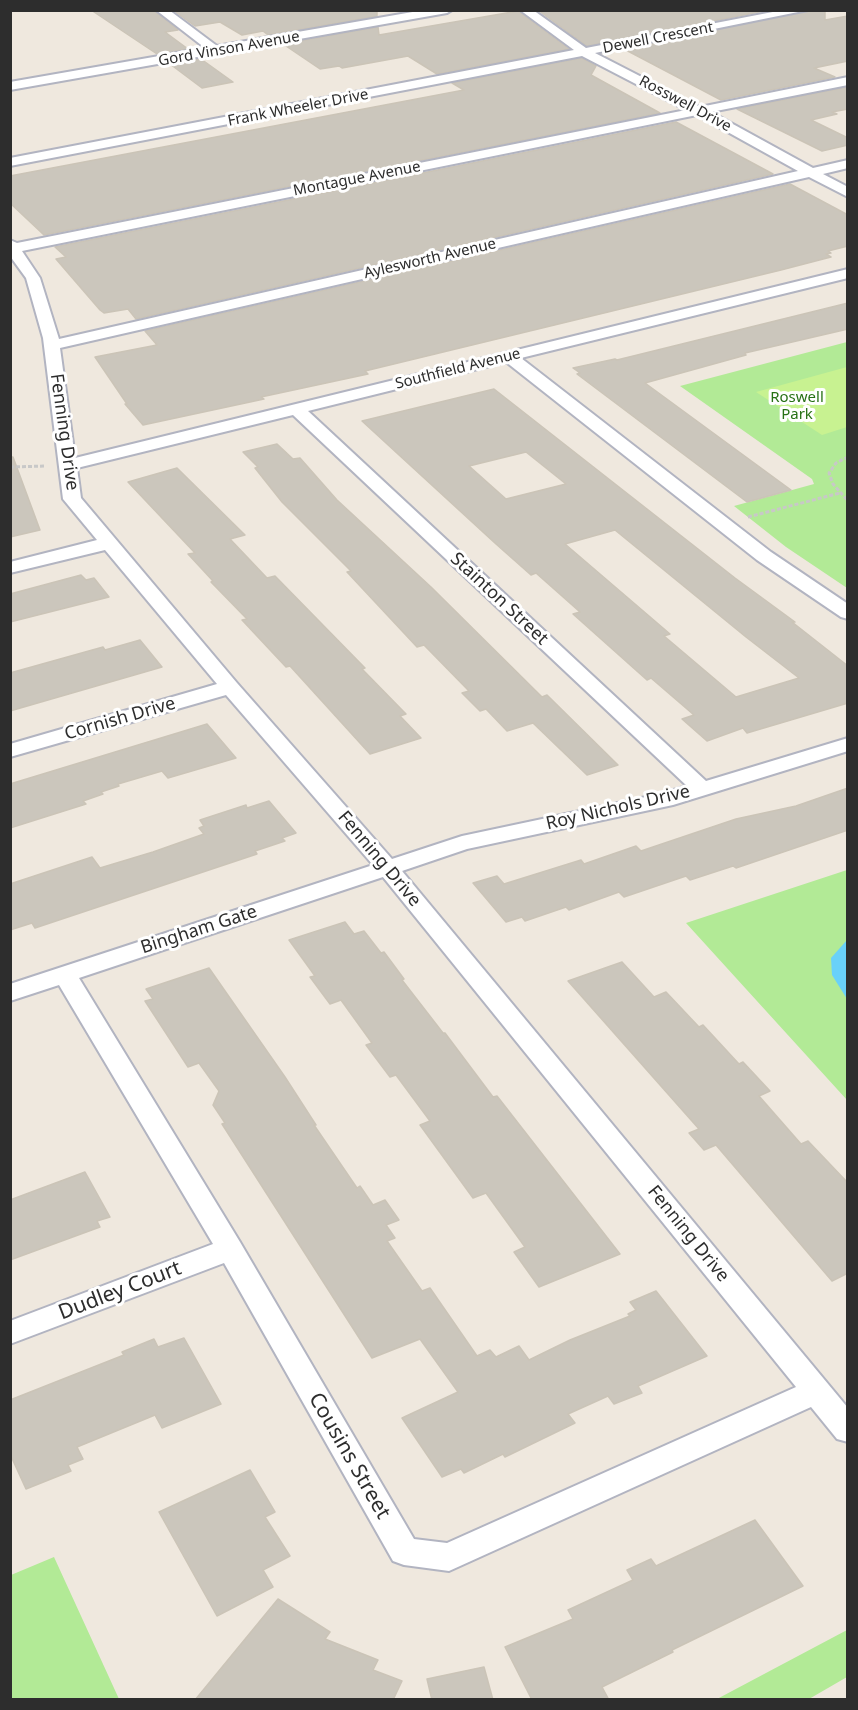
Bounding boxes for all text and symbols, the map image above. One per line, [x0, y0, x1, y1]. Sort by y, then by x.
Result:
street label: Dewell Crescent [601, 18, 715, 58]
street label: Gord Vinson Avenue [157, 28, 301, 70]
street label: Rosswell Drive [636, 72, 734, 136]
street label: Frank Wheeler Drive [226, 86, 370, 130]
street label: Montague Avenue [292, 158, 422, 200]
street label: Aylesworth Avenue [362, 235, 498, 283]
street label: Southfield Avenue [394, 345, 522, 393]
street label: Fenning Drive [45, 372, 83, 492]
park label: Roswell Park [770, 389, 824, 424]
street label: Stainton Street [446, 548, 552, 650]
street label: Cornish Drive [62, 693, 178, 745]
street label: Roy Nichols Drive [544, 781, 692, 835]
street label: Fenning Drive [333, 807, 425, 911]
street label: Bingham Gate [138, 901, 260, 959]
street label: Fenning Drive [643, 1181, 733, 1287]
street label: Dudley Court [55, 1256, 185, 1326]
street label: Cousins Street [303, 1388, 395, 1524]

